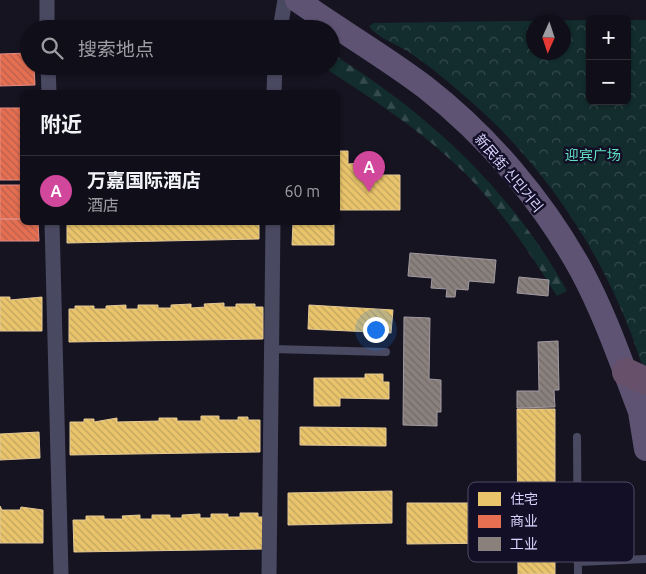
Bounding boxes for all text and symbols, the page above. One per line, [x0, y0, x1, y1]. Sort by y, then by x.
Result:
north arrow [526, 15, 571, 60]
map controls [586, 15, 631, 105]
button: + [586, 15, 631, 60]
search box [20, 20, 340, 75]
icon: search [38, 34, 66, 62]
text: 搜索地点 [78, 38, 154, 60]
button: − [586, 60, 631, 105]
text: 附近 [40, 112, 82, 136]
street label: 新民街 신민거리 [472, 131, 546, 215]
park label: 迎宾广场 [565, 147, 621, 163]
pin: A [353, 151, 385, 192]
text: 万嘉国际酒店 [87, 169, 201, 191]
text: A [50, 182, 62, 200]
text: 60 m [284, 182, 320, 200]
text: 酒店 [87, 196, 119, 214]
your location [363, 317, 389, 343]
legend [468, 482, 634, 562]
text: 住宅 [510, 491, 538, 507]
text: 商业 [510, 513, 538, 529]
text: 工业 [510, 536, 538, 552]

